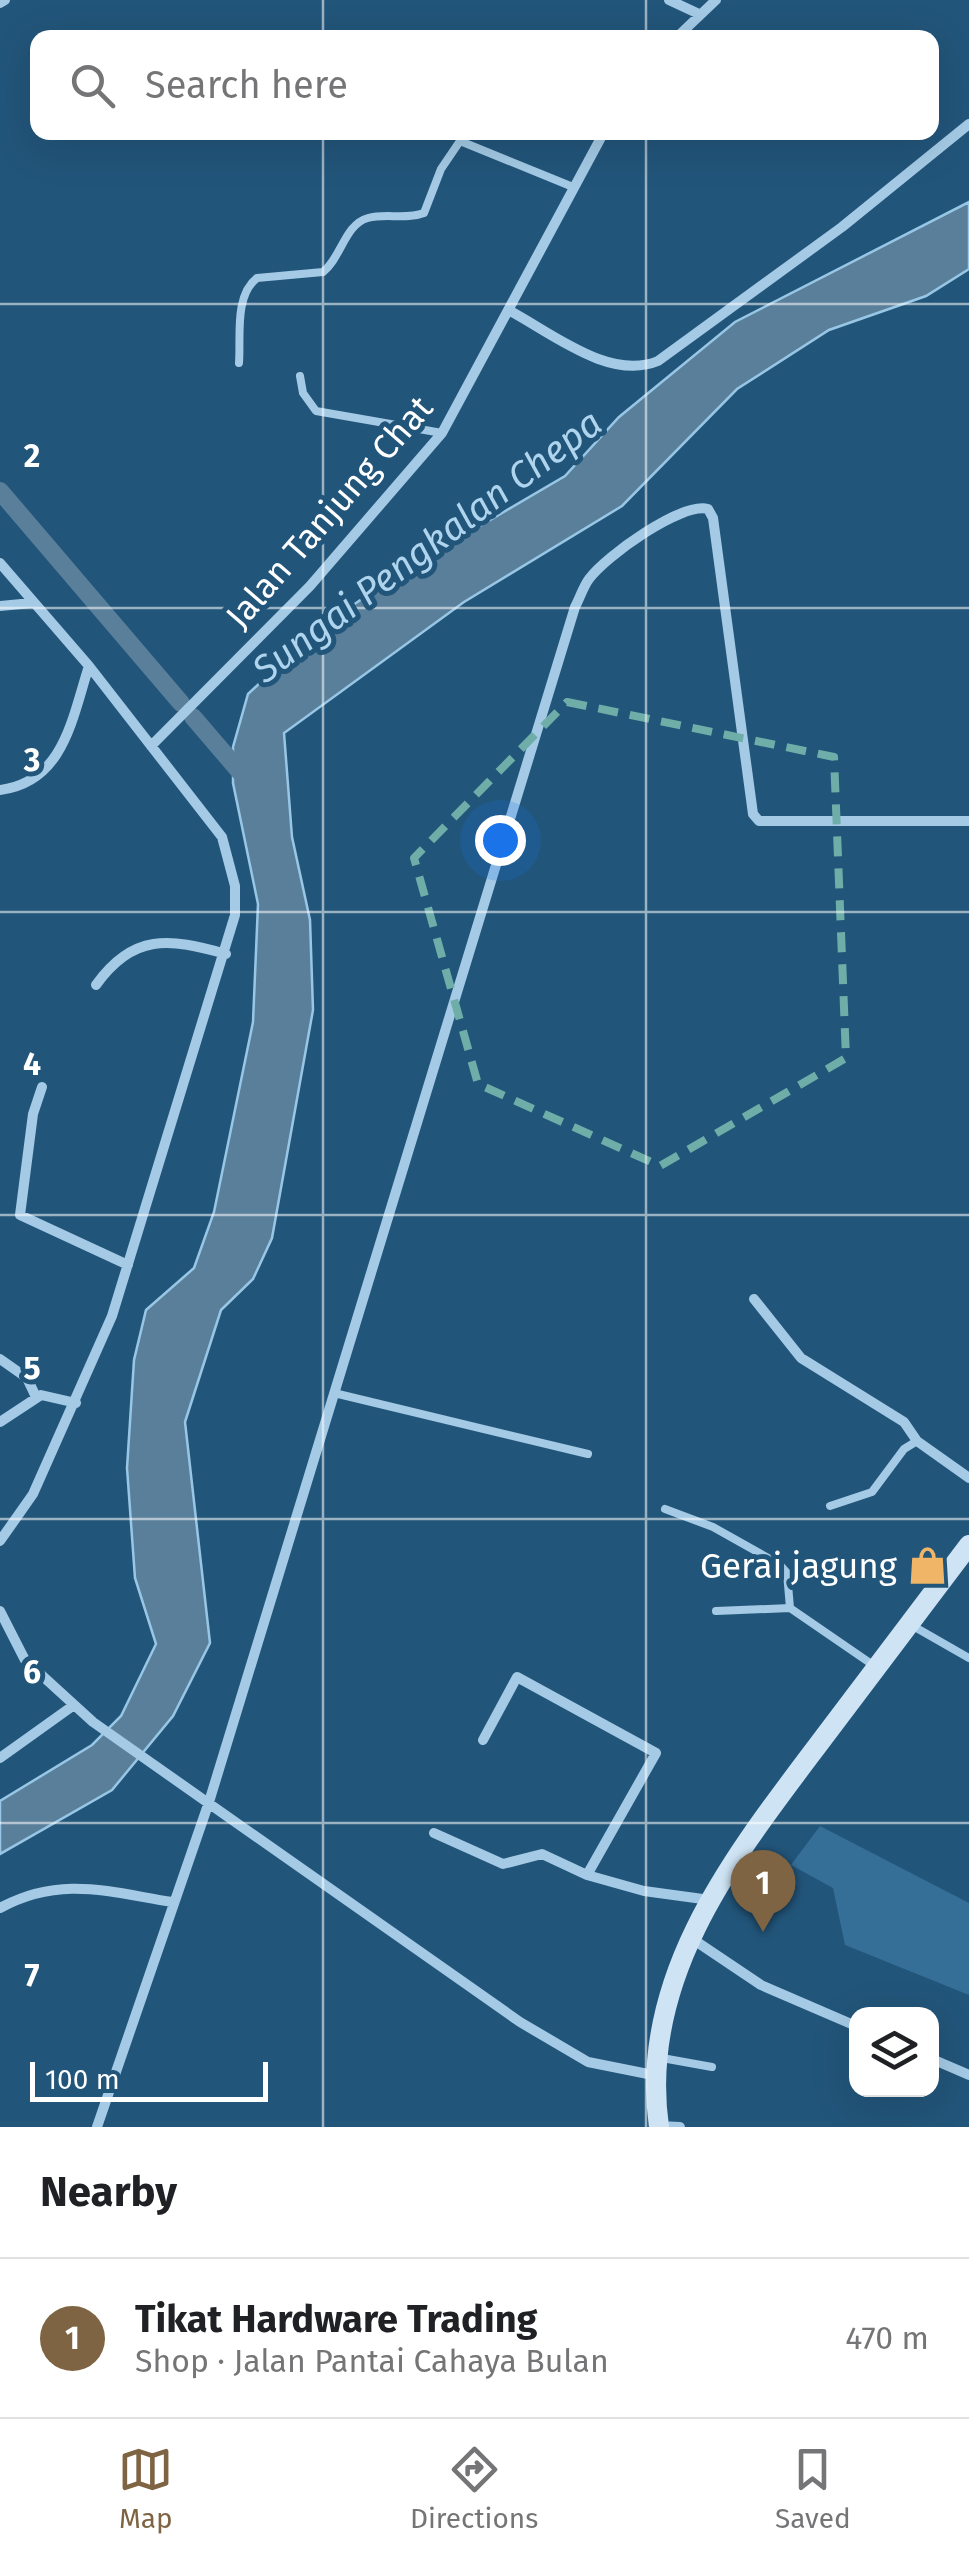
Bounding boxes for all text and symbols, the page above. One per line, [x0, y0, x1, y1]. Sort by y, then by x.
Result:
search box [30, 30, 939, 140]
icon: search [65, 58, 120, 113]
text: Search here [145, 62, 348, 108]
street label: Jalan Tanjung Chat [217, 387, 441, 637]
water label: Sungai Pengkalan Chepa [242, 400, 611, 693]
text: 2 [24, 437, 40, 475]
text: 3 [23, 741, 40, 779]
your location [475, 815, 526, 866]
text: 4 [23, 1045, 41, 1083]
text: 5 [23, 1349, 41, 1387]
place label: Gerai jagung [700, 1545, 898, 1587]
shop icon: Gerai jagung [906, 1545, 948, 1587]
text: 6 [23, 1653, 41, 1691]
pin: 1 [730, 1850, 796, 1932]
text: 7 [25, 1956, 40, 1994]
map controls [849, 2007, 939, 2097]
button: layers [849, 2007, 939, 2097]
scale bar [30, 2057, 268, 2102]
text: 100 m [45, 2063, 120, 2096]
text: Nearby [40, 2167, 177, 2217]
text: Tikat Hardware Trading [135, 2296, 538, 2342]
text: 1 [65, 2319, 80, 2357]
text: 470 m [845, 2319, 929, 2357]
text: Shop · Jalan Pantai Cahaya Bulan [135, 2342, 609, 2380]
tab: Map [118, 2442, 173, 2535]
tab: Directions [410, 2442, 538, 2535]
tab: Saved [775, 2442, 851, 2535]

